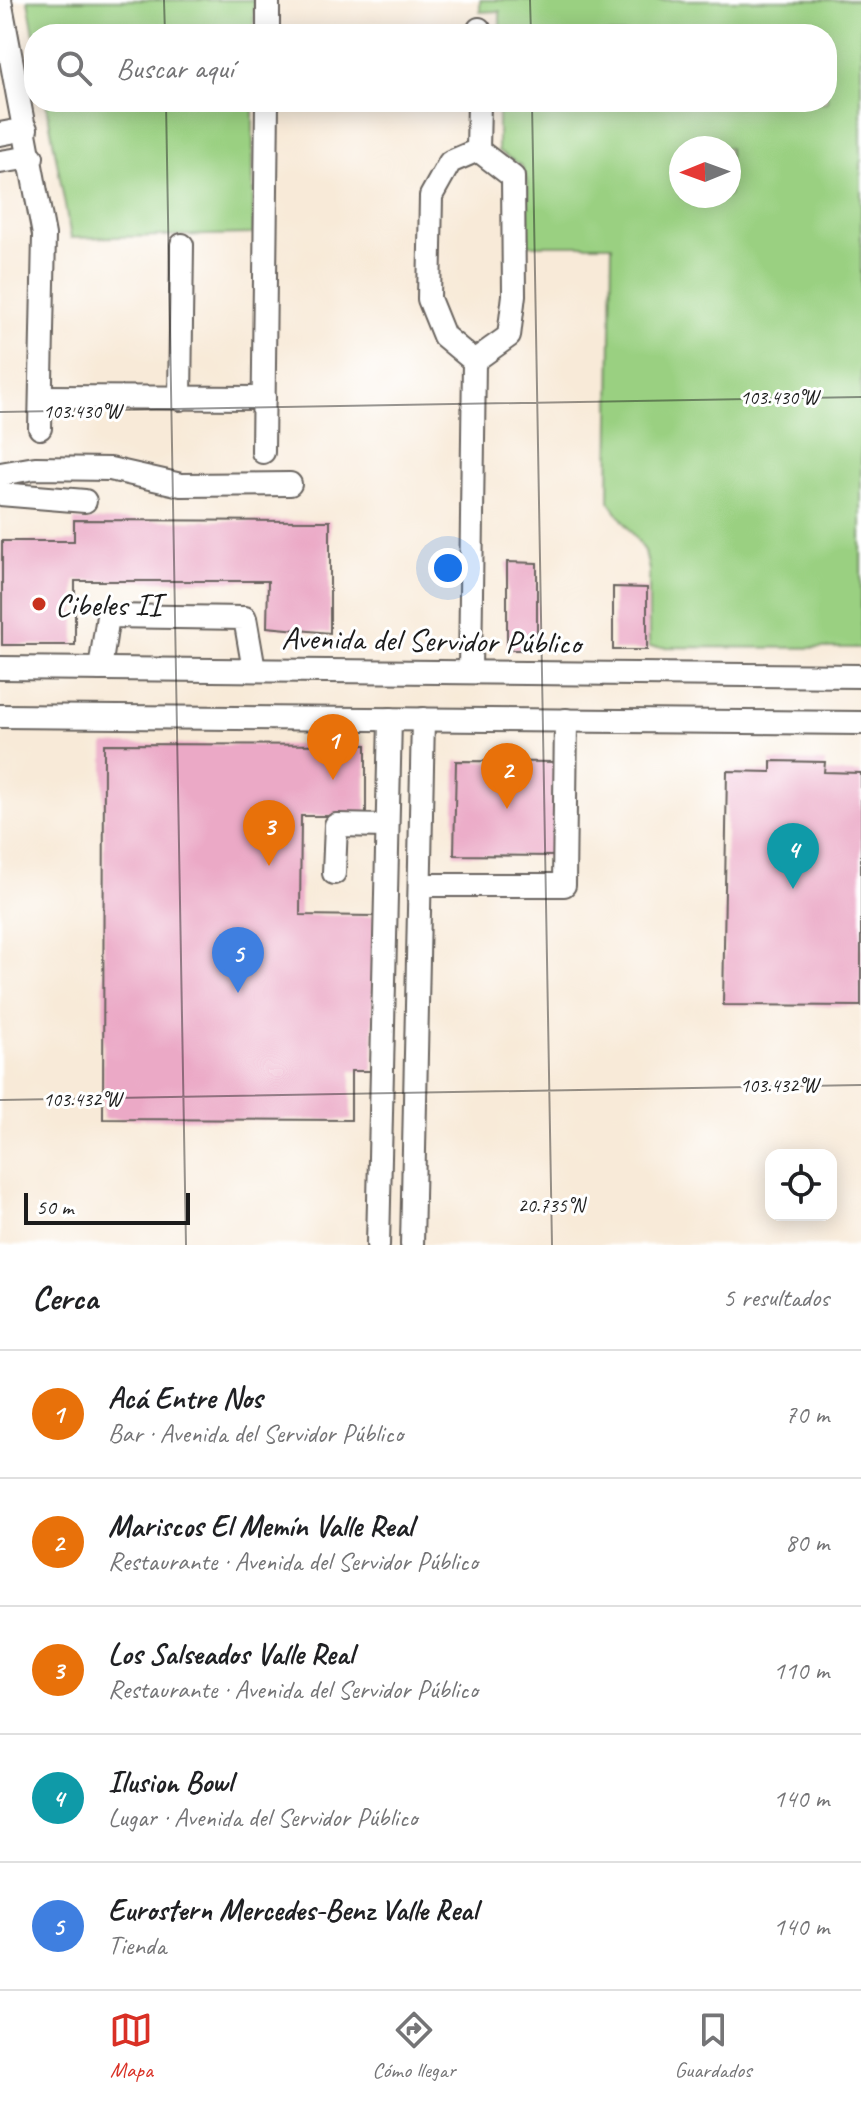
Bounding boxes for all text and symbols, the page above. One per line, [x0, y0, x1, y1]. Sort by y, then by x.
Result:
search box [24, 24, 837, 112]
icon: search [52, 46, 96, 90]
text: Buscar aquí [116, 49, 234, 87]
north arrow [669, 136, 741, 208]
text: 103.430°W [740, 385, 822, 410]
text: 103.430°W [43, 399, 125, 424]
your location [428, 548, 468, 588]
place label: Cibeles II [55, 584, 167, 625]
marker: Cibeles II [30, 595, 48, 613]
street label: Avenida del Servidor Público [281, 617, 585, 664]
pin: 1 [307, 714, 359, 780]
pin: 2 [481, 743, 533, 809]
pin: 3 [243, 800, 295, 866]
pin: 4 [767, 823, 819, 889]
pin: 5 [212, 927, 264, 993]
text: 103.432°W [740, 1073, 822, 1098]
text: 103.432°W [43, 1087, 125, 1112]
map controls [765, 1149, 837, 1221]
button: locate [765, 1149, 837, 1221]
scale bar [24, 1189, 190, 1225]
text: 50 m [36, 1193, 73, 1221]
text: 20.735°N [518, 1193, 587, 1218]
text: Cerca [32, 1276, 98, 1319]
text: 5 resultados [723, 1281, 829, 1314]
text: Acá Entre Nos [108, 1379, 262, 1417]
text: 1 [52, 1398, 64, 1431]
text: 70 m [785, 1398, 829, 1431]
text: Bar · Avenida del Servidor Público [108, 1417, 403, 1450]
text: Mariscos El Memín Valle Real [108, 1507, 413, 1545]
text: 2 [52, 1526, 64, 1559]
text: 80 m [785, 1526, 829, 1559]
text: Restaurante · Avenida del Servidor Público [108, 1545, 478, 1578]
text: Los Salseados Valle Real [108, 1635, 354, 1673]
text: 3 [52, 1654, 64, 1687]
text: 110 m [773, 1654, 829, 1687]
text: Restaurante · Avenida del Servidor Público [108, 1673, 478, 1706]
text: Ilusion Bowl [108, 1763, 233, 1801]
text: 4 [52, 1782, 64, 1815]
text: 140 m [773, 1782, 829, 1815]
text: Lugar · Avenida del Servidor Público [108, 1801, 417, 1834]
text: Eurostern Mercedes-Benz Valle Real [108, 1891, 477, 1929]
text: 5 [52, 1910, 64, 1943]
text: 140 m [773, 1910, 829, 1943]
text: Tienda [108, 1929, 166, 1962]
tab: Mapa [109, 2008, 153, 2084]
tab: Cómo llegar [372, 2008, 456, 2084]
tab: Guardados [674, 2008, 752, 2084]

